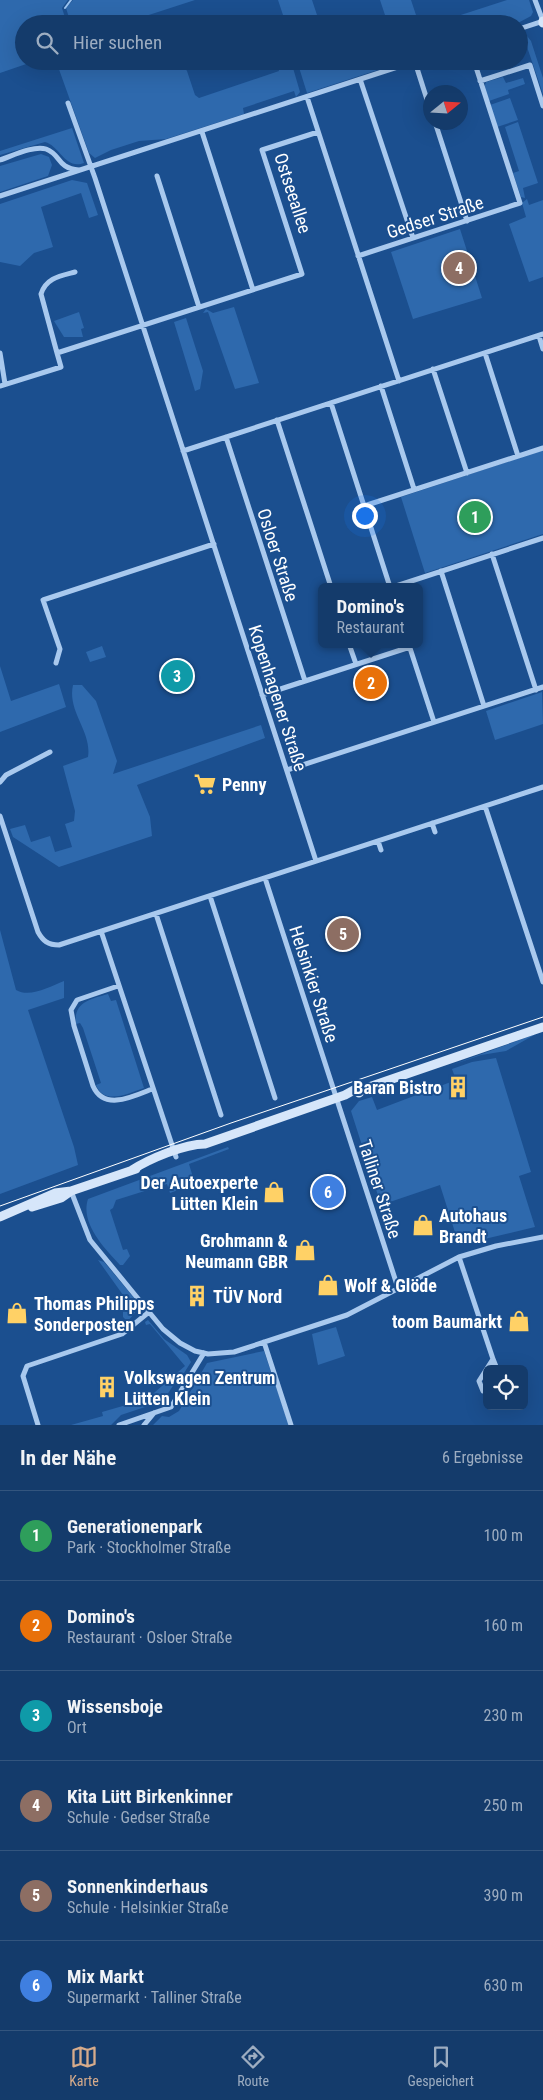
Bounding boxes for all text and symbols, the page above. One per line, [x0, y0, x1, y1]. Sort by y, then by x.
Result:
search box [15, 15, 528, 70]
icon: search [33, 29, 61, 57]
text: Hier suchen [73, 31, 162, 54]
north arrow [423, 85, 468, 130]
street label: Ostseeallee [270, 150, 316, 236]
street label: Gedser Straße [384, 191, 486, 243]
pin: 4 [443, 249, 475, 287]
pin: 1 [459, 498, 491, 536]
your location [352, 503, 378, 529]
street label: Osloer Straße [253, 506, 303, 604]
popup [318, 583, 423, 648]
text: Domino's [336, 595, 404, 618]
text: Restaurant [336, 618, 405, 637]
street label: Kopenhagener Straße [244, 622, 312, 774]
pin: 3 [161, 657, 193, 695]
pin: 2 [355, 664, 387, 702]
supermarket icon: Penny [192, 771, 218, 797]
place label: Penny [222, 774, 266, 795]
pin: 5 [327, 915, 359, 953]
street label: Helsinkier Straße [285, 923, 343, 1045]
building icon: Baran Bistro [445, 1074, 471, 1100]
place label: Baran Bistro [353, 1077, 442, 1098]
street label: Talliner Straße [354, 1137, 406, 1241]
place label: Der Autoexperte Lütten Klein [141, 1172, 258, 1214]
pin: 6 [312, 1173, 344, 1211]
shop icon: Der Autoexperte Lütten Klein [261, 1179, 287, 1205]
place label: Autohaus Brandt [439, 1205, 507, 1247]
shop icon: Autohaus Brandt [410, 1212, 436, 1238]
place label: Grohmann & Neumann GBR [185, 1230, 289, 1272]
shop icon: Grohmann & Neumann GBR [292, 1237, 318, 1263]
shop icon: Wolf & Glöde [315, 1272, 341, 1298]
place label: Wolf & Glöde [344, 1275, 437, 1296]
building icon: TÜV Nord [184, 1283, 210, 1309]
place label: TÜV Nord [213, 1286, 282, 1307]
place label: Thomas Philipps Sonderposten [34, 1293, 154, 1335]
shop icon: Thomas Philipps Sonderposten [4, 1300, 30, 1326]
shop icon: toom Baumarkt [506, 1308, 532, 1334]
place label: toom Baumarkt [392, 1311, 502, 1332]
map controls [483, 1365, 528, 1410]
button: locate [483, 1365, 528, 1410]
place label: Volkswagen Zentrum Lütten Klein [124, 1367, 275, 1409]
building icon: Volkswagen Zentrum Lütten Klein [94, 1374, 120, 1400]
text: In der Nähe [20, 1446, 116, 1470]
text: 6 Ergebnisse [442, 1448, 523, 1467]
text: Generationenpark [67, 1515, 202, 1538]
text: 1 [32, 1526, 40, 1545]
text: 100 m [484, 1526, 523, 1545]
text: Park · Stockholmer Straße [67, 1538, 231, 1557]
text: Domino's [67, 1605, 135, 1628]
text: 2 [32, 1616, 40, 1635]
text: 160 m [484, 1616, 523, 1635]
text: Restaurant · Osloer Straße [67, 1628, 232, 1647]
text: Wissensboje [67, 1695, 163, 1718]
text: 3 [32, 1706, 40, 1725]
text: 230 m [484, 1706, 523, 1725]
text: Ort [67, 1718, 87, 1737]
text: Kita Lütt Birkenkinner [67, 1785, 233, 1808]
text: 4 [32, 1796, 40, 1815]
text: 250 m [484, 1796, 523, 1815]
text: Schule · Gedser Straße [67, 1808, 210, 1827]
text: Sonnenkinderhaus [67, 1875, 208, 1898]
text: 5 [32, 1886, 40, 1905]
text: 390 m [484, 1886, 523, 1905]
text: Schule · Helsinkier Straße [67, 1898, 228, 1917]
text: Mix Markt [67, 1965, 144, 1988]
text: 6 [32, 1976, 40, 1995]
text: 630 m [484, 1976, 523, 1995]
text: Supermarkt · Talliner Straße [67, 1988, 242, 2007]
tab: Karte [69, 2043, 99, 2089]
tab: Route [237, 2043, 269, 2089]
tab: Gespeichert [407, 2043, 474, 2089]

